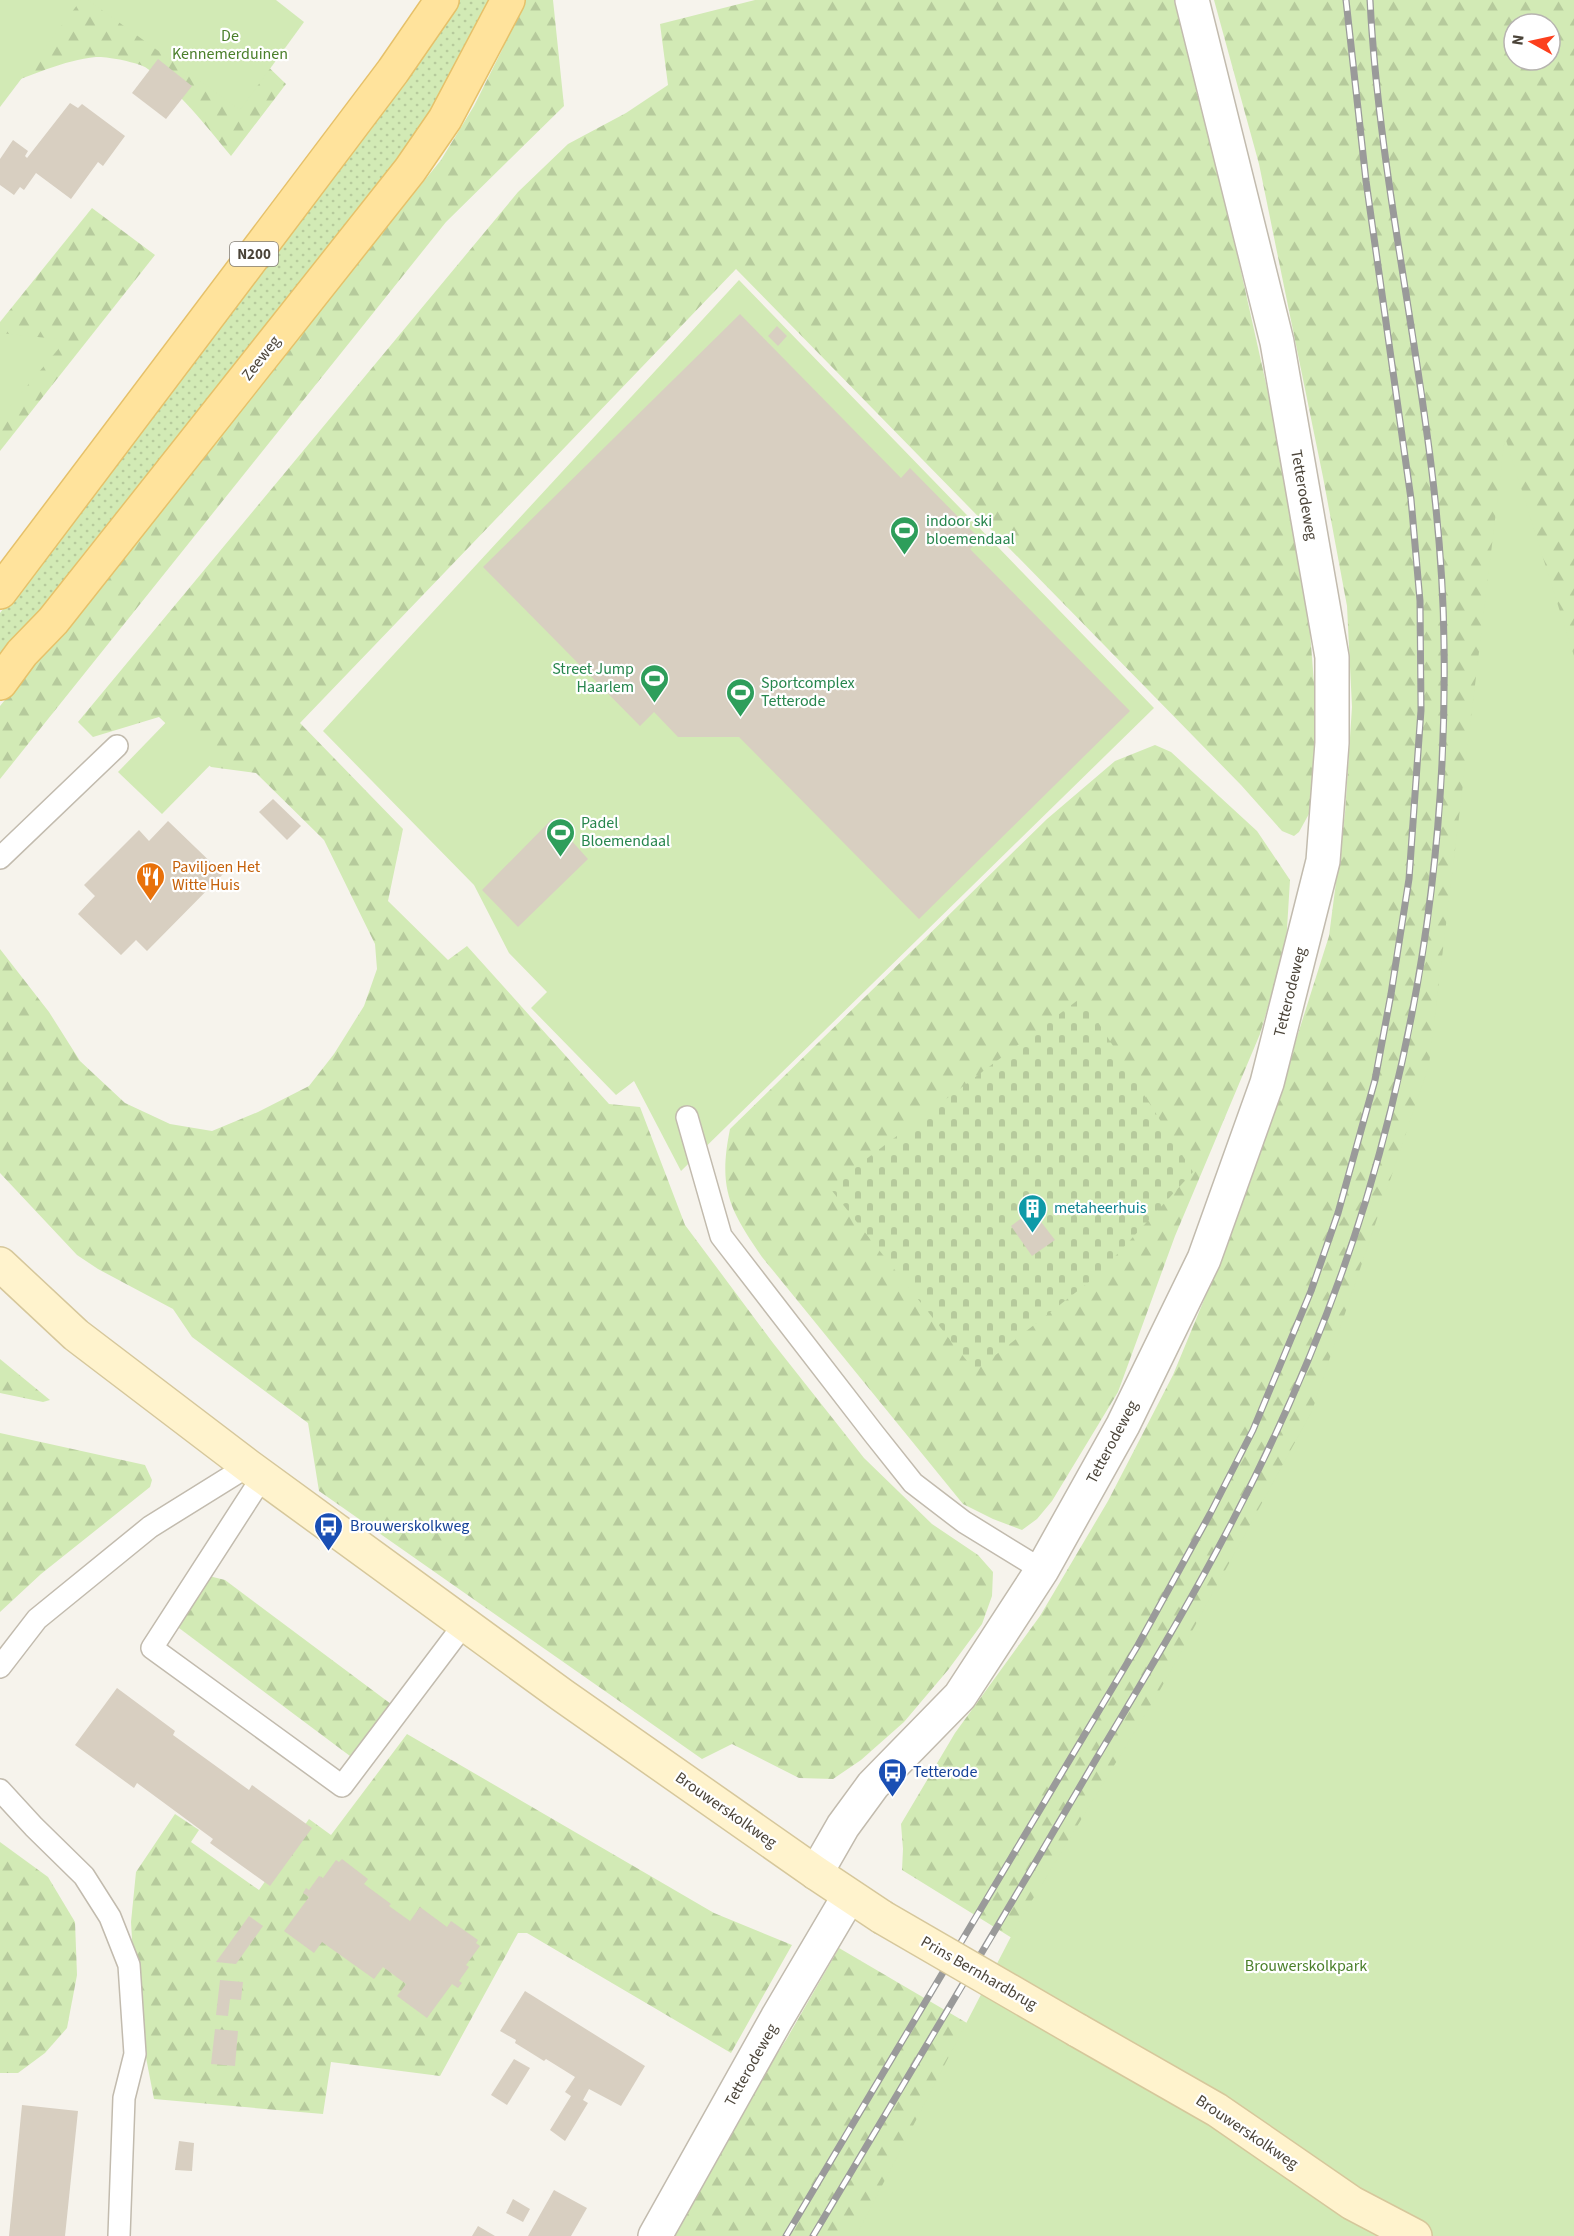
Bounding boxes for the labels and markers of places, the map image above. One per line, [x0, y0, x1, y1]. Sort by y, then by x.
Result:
place label: indoor ski bloemendaal [926, 510, 1015, 550]
sports icon: indoor ski bloemendaal [889, 514, 921, 556]
place label: Street Jump Haarlem [552, 658, 634, 698]
sports icon: Street Jump Haarlem [639, 662, 671, 704]
place label: Sportcomplex Tetterode [761, 672, 855, 712]
sports icon: Sportcomplex Tetterode [724, 676, 756, 718]
place label: Padel Bloemendaal [581, 812, 670, 852]
sports icon: Padel Bloemendaal [544, 816, 576, 858]
place label: Paviljoen Het Witte Huis [172, 856, 261, 896]
restaurant icon: Paviljoen Het Witte Huis [135, 860, 167, 902]
building icon: metaheerhuis [1017, 1192, 1049, 1234]
place label: metaheerhuis [1054, 1197, 1147, 1219]
bus stop icon: Brouwerskolkweg [313, 1510, 345, 1552]
place label: Brouwerskolkweg [350, 1515, 469, 1537]
bus stop icon: Tetterode [876, 1756, 908, 1798]
place label: Tetterode [913, 1761, 977, 1783]

